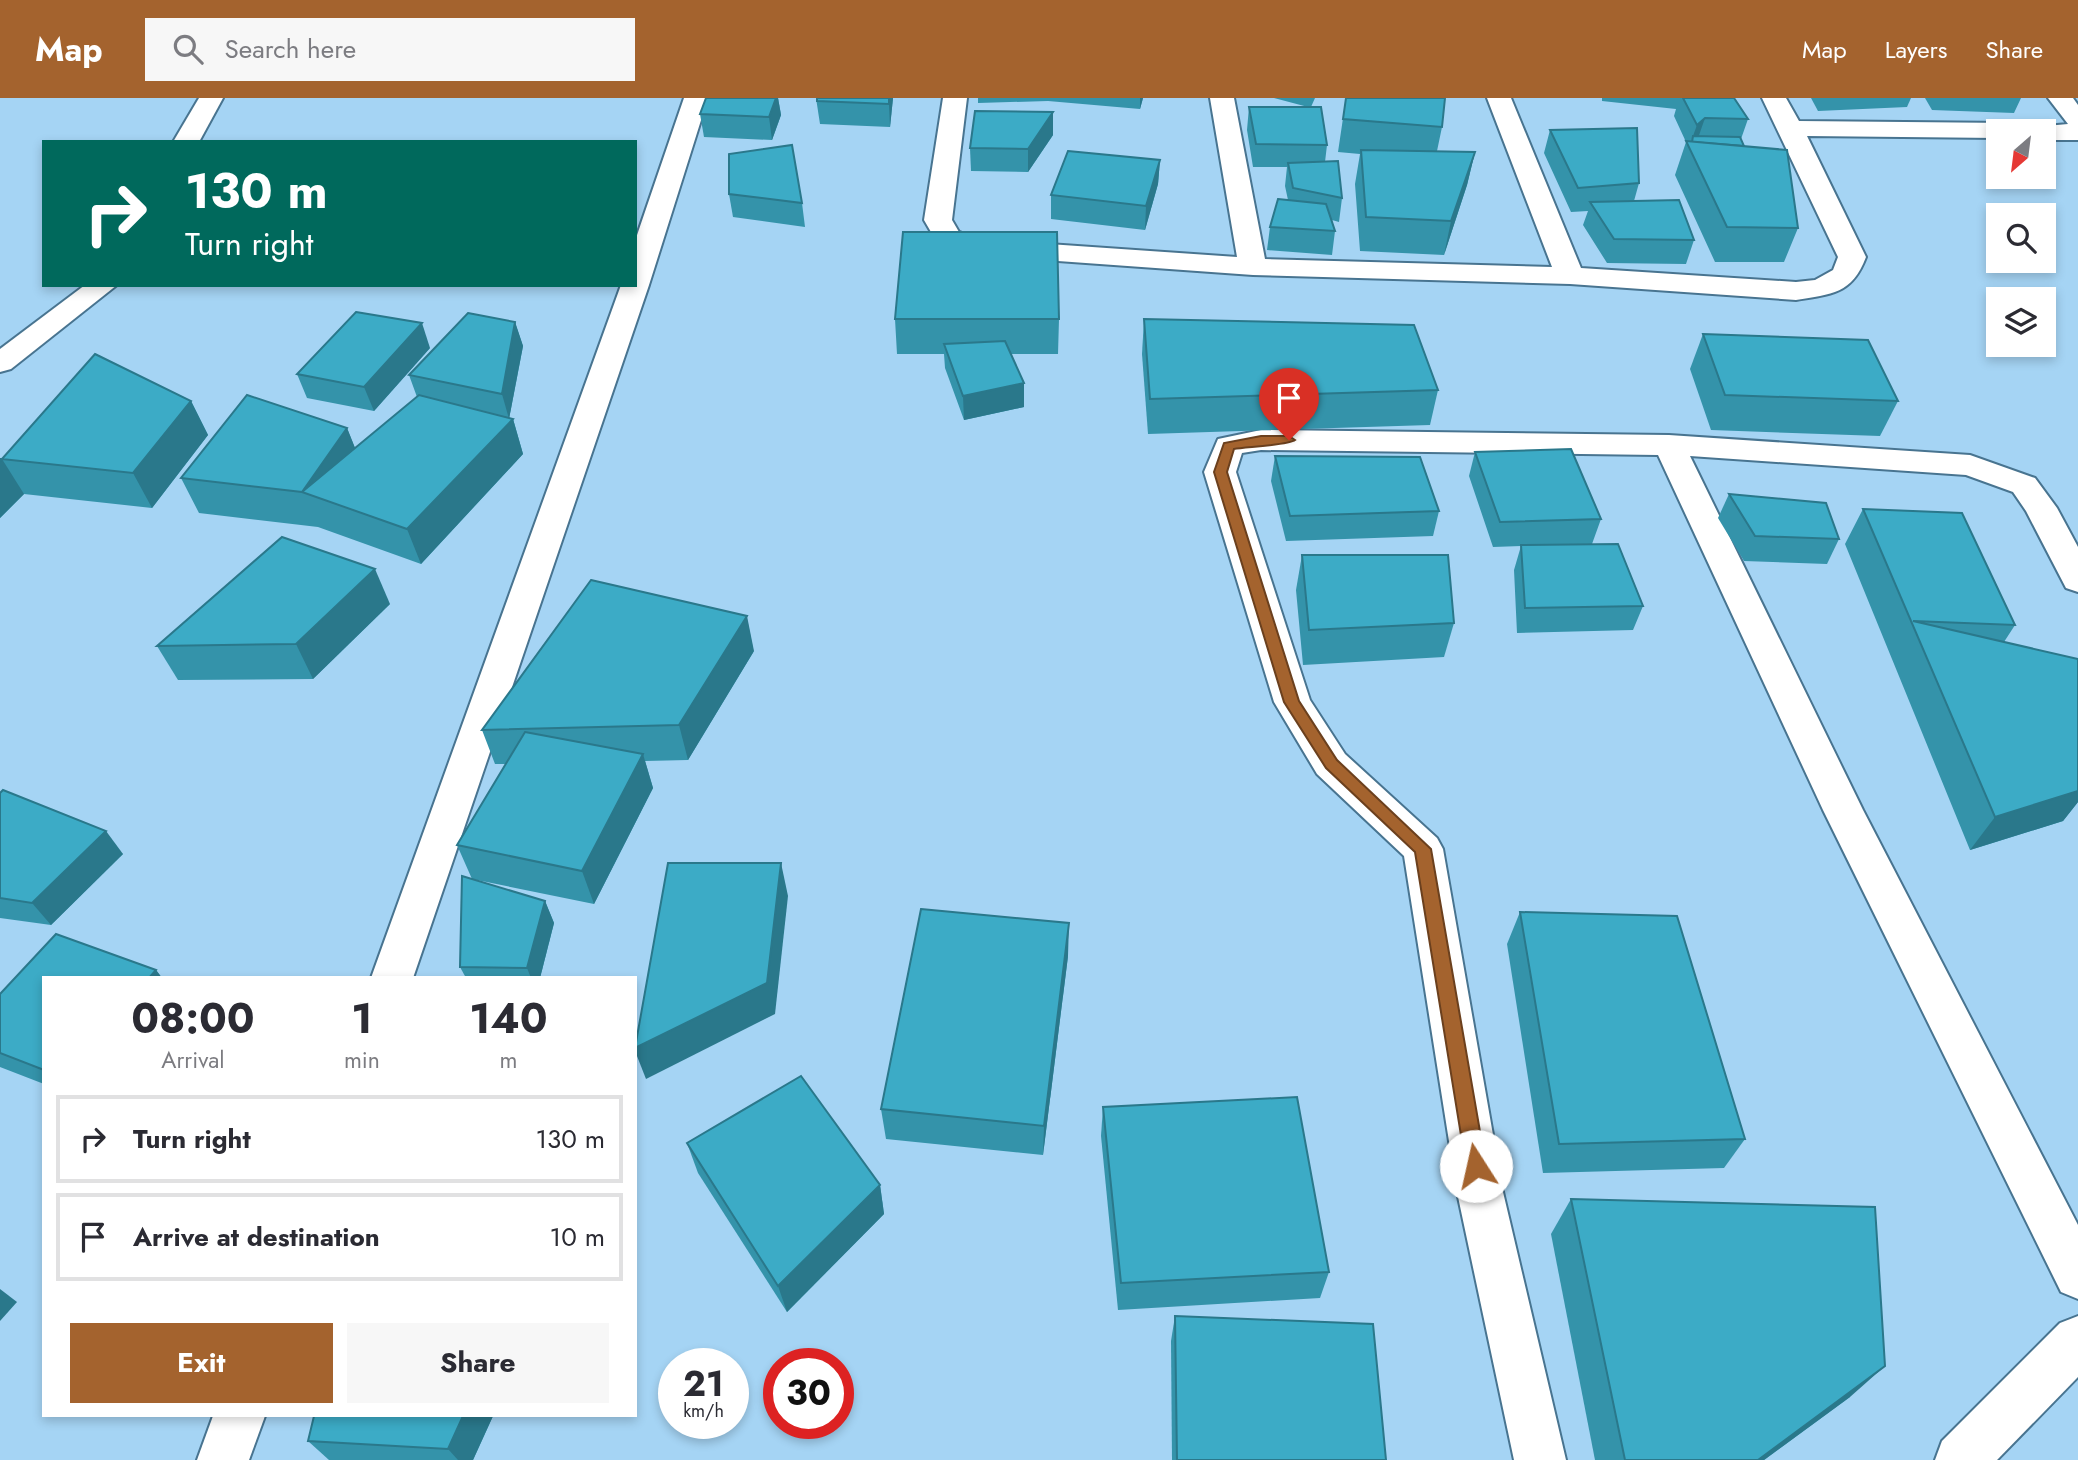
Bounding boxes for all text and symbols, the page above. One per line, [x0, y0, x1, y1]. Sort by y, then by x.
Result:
search box [145, 18, 635, 81]
text: Map [35, 26, 103, 73]
icon: search [169, 30, 207, 68]
text: Search here [225, 30, 356, 68]
text: Map [1802, 32, 1847, 67]
text: Layers [1885, 32, 1947, 67]
text: Share [1985, 32, 2043, 67]
north arrow [1986, 119, 2056, 189]
map controls [1986, 119, 2056, 357]
text: 130 m [185, 156, 328, 226]
icon: right [70, 168, 161, 259]
button: search [1986, 203, 2056, 273]
text: Turn right [185, 221, 314, 267]
button: layers [1986, 287, 2056, 357]
pin [1259, 368, 1319, 440]
icon: arrive [1270, 379, 1308, 417]
text: 08:00 [131, 988, 255, 1049]
text: 1 [351, 988, 373, 1049]
text: 140 [469, 988, 548, 1049]
text: Arrival [161, 1043, 225, 1077]
text: min [344, 1043, 380, 1077]
text: m [499, 1043, 517, 1077]
icon: right [74, 1120, 112, 1158]
text: Turn right [133, 1120, 251, 1158]
text: 130 m [535, 1120, 605, 1158]
position arrow [1439, 1129, 1513, 1203]
icon: arrive [74, 1218, 112, 1256]
text: Arrive at destination [133, 1218, 380, 1256]
text: 10 m [550, 1218, 605, 1256]
button: Exit [70, 1323, 333, 1403]
button: Share [347, 1323, 609, 1403]
speed limit sign: 30 [763, 1348, 854, 1439]
text: 21 [683, 1359, 724, 1409]
text: km/h [683, 1398, 724, 1424]

